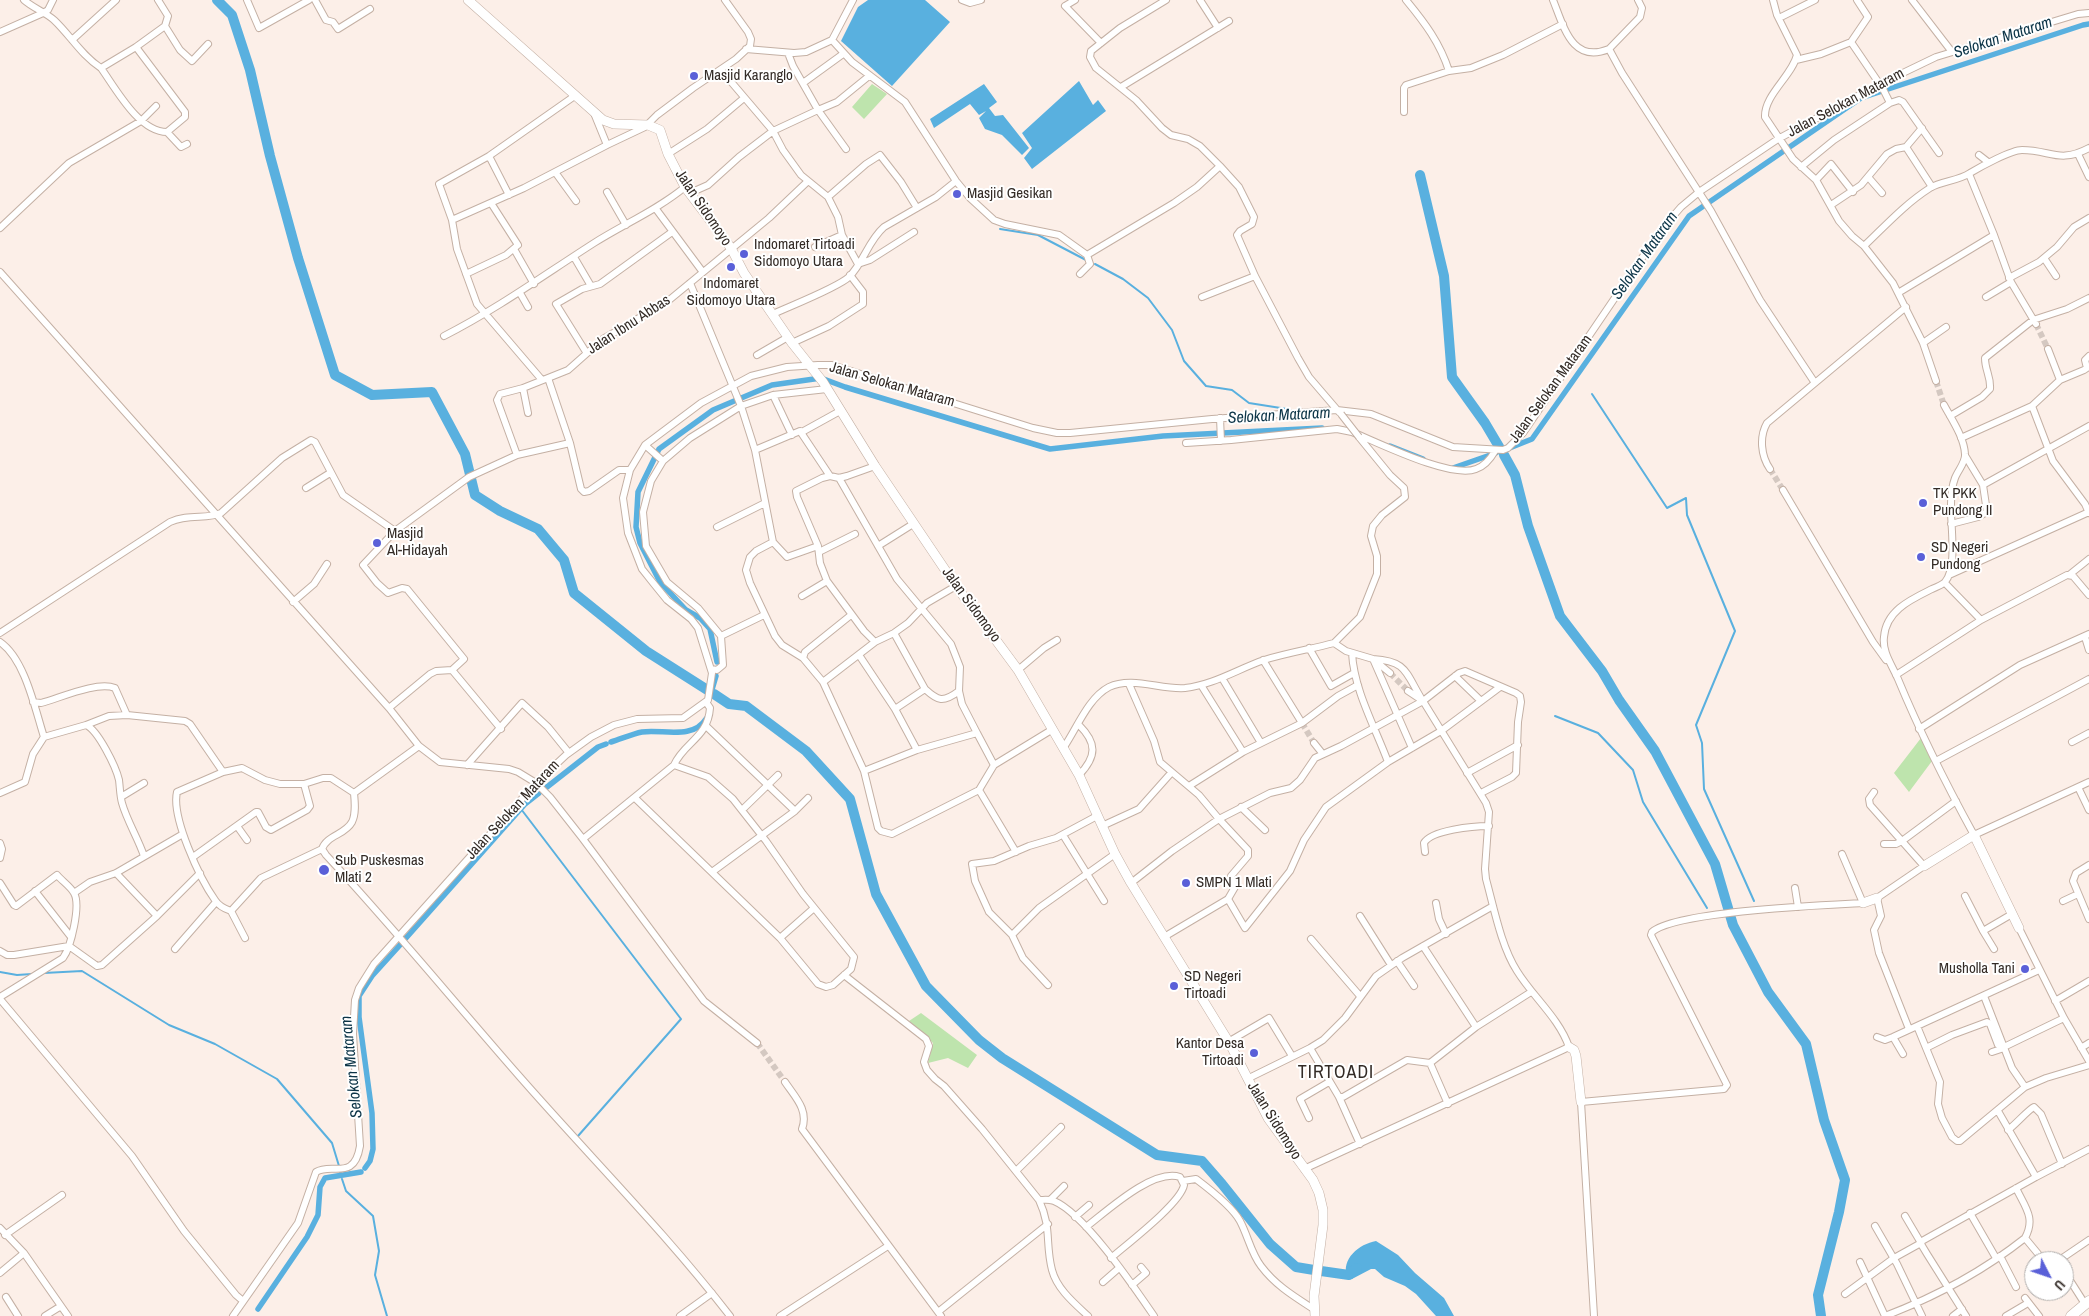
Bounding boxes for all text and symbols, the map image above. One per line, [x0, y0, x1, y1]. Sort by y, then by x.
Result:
water label: Selokan Mataram [1951, 13, 2055, 63]
street label: Jalan Selokan Mataram [1785, 65, 1907, 141]
place label: Masjid Karanglo [704, 67, 793, 85]
marker: Masjid Karanglo [688, 70, 700, 82]
street label: Jalan Sidomoyo [671, 166, 735, 250]
place label: Masjid Gesikan [967, 185, 1052, 203]
marker: Masjid Gesikan [951, 188, 963, 200]
water label: Selokan Mataram [1608, 208, 1682, 304]
place label: Indomaret Tirtoadi Sidomoyo Utara [754, 236, 855, 271]
marker: Indomaret Tirtoadi Sidomoyo Utara [738, 248, 750, 260]
marker: Indomaret Sidomoyo Utara [725, 261, 737, 273]
place label: Indomaret Sidomoyo Utara [687, 275, 775, 310]
street label: Jalan Ibnu Abbas [584, 292, 674, 358]
street label: Jalan Selokan Mataram [1506, 331, 1596, 447]
street label: Jalan Selokan Mataram [827, 359, 957, 411]
water label: Selokan Mataram [1227, 404, 1331, 428]
place label: TK PKK Pundong II [1933, 485, 1993, 520]
marker: TK PKK Pundong II [1917, 497, 1929, 509]
place label: Masjid Al-Hidayah [387, 525, 448, 560]
marker: Masjid Al-Hidayah [371, 537, 383, 549]
place label: SD Negeri Pundong [1931, 539, 1988, 574]
marker: SD Negeri Pundong [1915, 551, 1927, 563]
street label: Jalan Sidomoyo [938, 564, 1004, 646]
street label: Jalan Selokan Mataram [462, 757, 564, 863]
place label: Sub Puskesmas Mlati 2 [335, 852, 424, 887]
marker: Sub Puskesmas Mlati 2 [317, 863, 331, 877]
place label: SMPN 1 Mlati [1196, 874, 1272, 892]
marker: SMPN 1 Mlati [1180, 877, 1192, 889]
place label: Musholla Tani [1939, 960, 2015, 978]
marker: Musholla Tani [2019, 963, 2031, 975]
place label: SD Negeri Tirtoadi [1184, 968, 1241, 1003]
marker: SD Negeri Tirtoadi [1168, 980, 1180, 992]
water label: Selokan Mataram [337, 1015, 367, 1119]
place label: Kantor Desa Tirtoadi [1176, 1035, 1244, 1070]
marker: Kantor Desa Tirtoadi [1248, 1047, 1260, 1059]
district label: TIRTOADI [1297, 1062, 1375, 1084]
street label: Jalan Sidomoyo [1243, 1079, 1305, 1163]
north arrow [2024, 1251, 2074, 1301]
text: U [2050, 1276, 2069, 1294]

